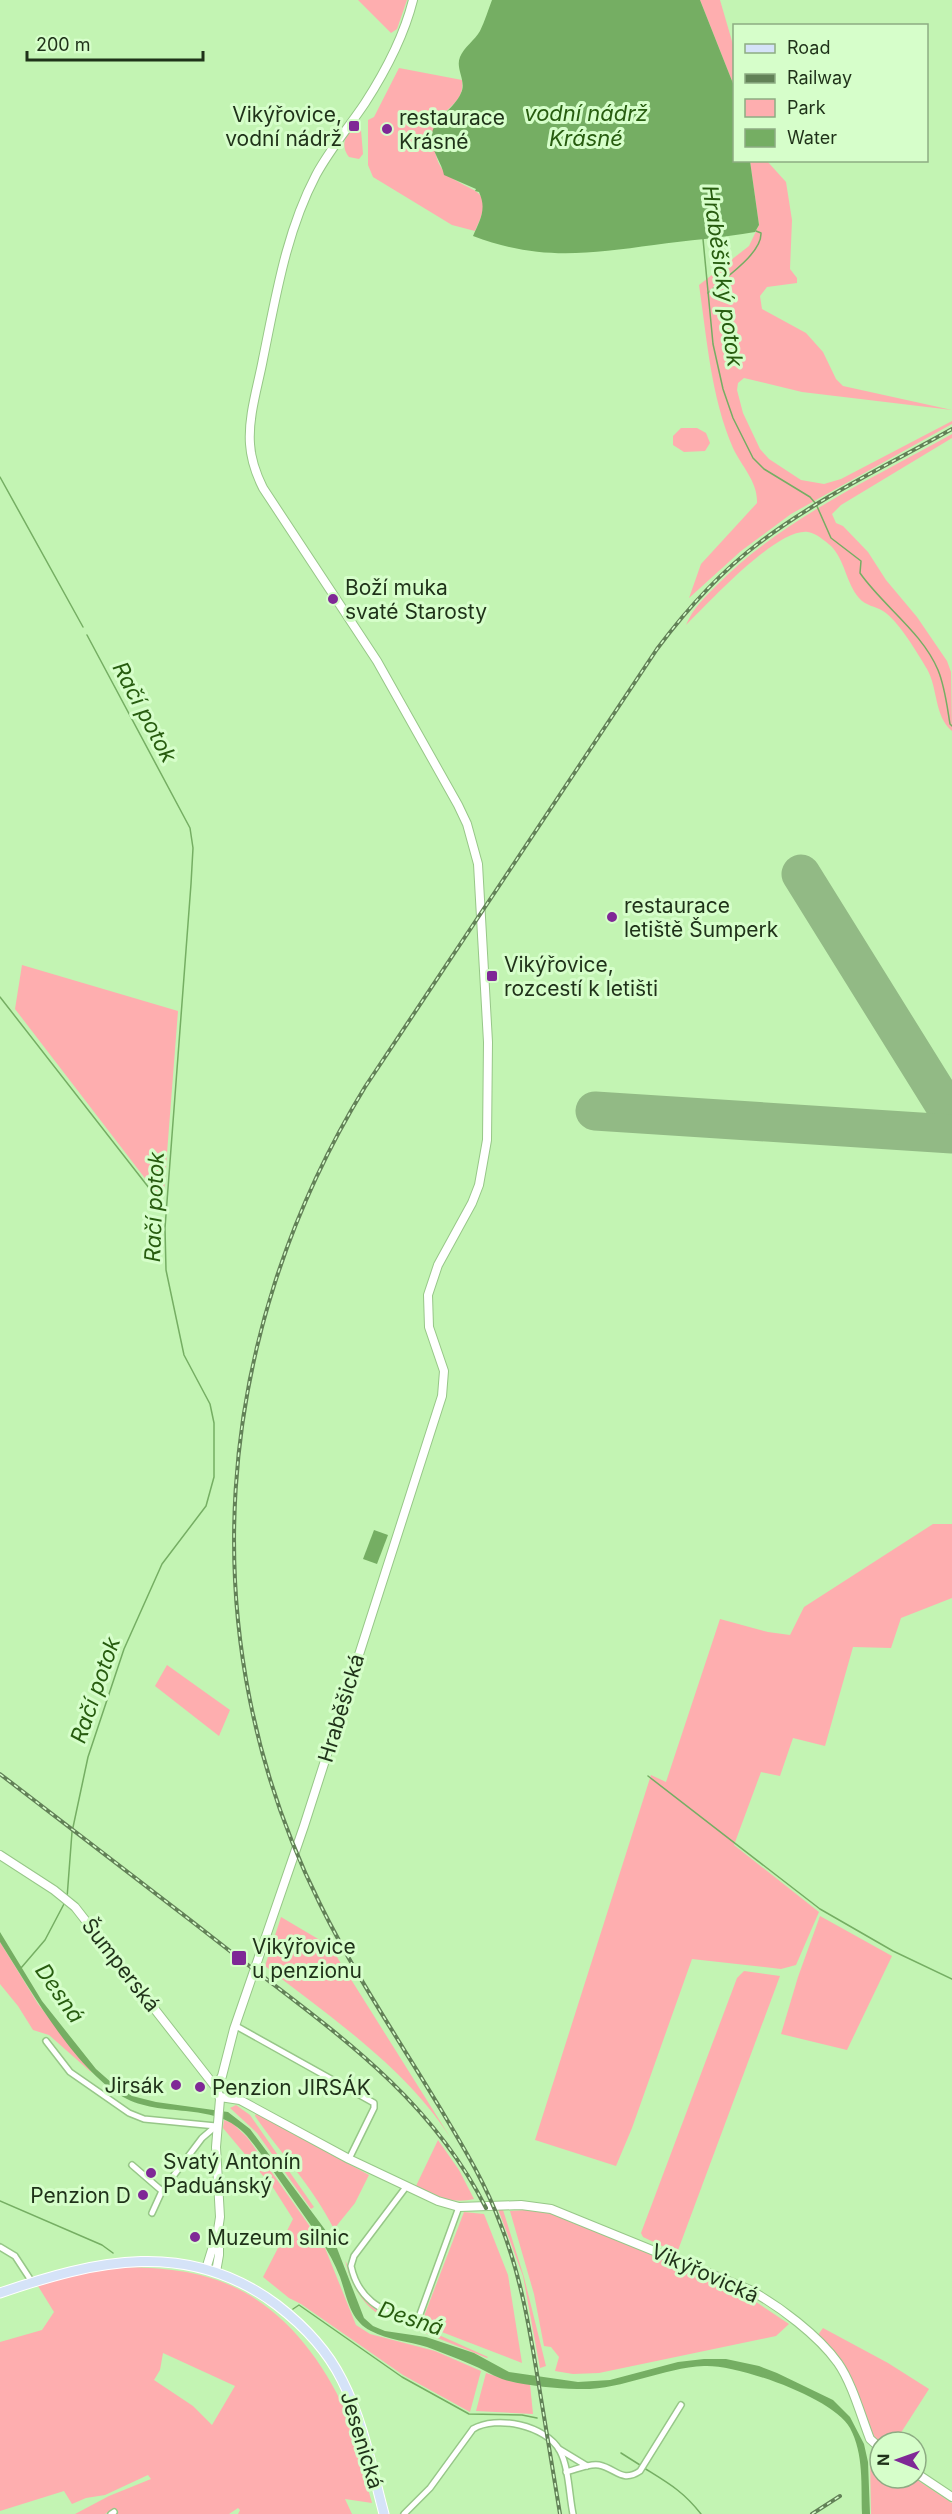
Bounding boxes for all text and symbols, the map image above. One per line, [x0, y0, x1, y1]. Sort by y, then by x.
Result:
scale bar [27, 24, 202, 62]
legend [733, 24, 928, 162]
text: 200 m [36, 34, 91, 55]
text: Road [787, 37, 830, 58]
text: Railway [787, 67, 852, 88]
text: Park [787, 97, 826, 118]
water label: vodní nádrž Krásné [524, 100, 648, 151]
place label: Vikýřovice, vodní nádrž [225, 102, 342, 151]
place label: restaurace Krásné [399, 105, 505, 154]
marker: Vikýřovice, vodní nádrž [347, 119, 361, 133]
marker: restaurace Krásné [380, 122, 394, 136]
text: Water [787, 127, 837, 148]
water label: Hraběšický potok [697, 184, 749, 369]
place label: Boží muka svaté Starosty [345, 575, 487, 624]
marker: Boží muka svaté Starosty [326, 592, 340, 606]
water label: Račí potok [108, 657, 183, 768]
place label: restaurace letiště Šumperk [624, 893, 779, 942]
marker: restaurace letiště Šumperk [605, 910, 619, 924]
place label: Vikýřovice, rozcestí k letišti [504, 952, 658, 1001]
marker: Vikýřovice, rozcestí k letišti [485, 969, 499, 983]
water label: Račí potok [139, 1150, 169, 1263]
water label: Račí potok [65, 1633, 126, 1746]
street label: Hraběšická [313, 1651, 369, 1765]
street label: Šumperská [77, 1913, 165, 2017]
place label: Vikýřovice u penzionu [252, 1934, 362, 1983]
marker: Vikýřovice u penzionu [230, 1949, 248, 1967]
water label: Desná [30, 1958, 90, 2028]
place label: Jirsák [105, 2073, 164, 2098]
place label: Penzion JIRSÁK [212, 2074, 371, 2100]
marker: Jirsák [169, 2078, 183, 2092]
marker: Penzion JIRSÁK [193, 2080, 207, 2094]
place label: Svatý Antonín Paduánský [163, 2149, 301, 2198]
marker: Svatý Antonín Paduánský [144, 2166, 158, 2180]
place label: Penzion D [30, 2183, 131, 2208]
marker: Penzion D [136, 2188, 150, 2202]
place label: Muzeum silnic [207, 2225, 349, 2250]
marker: Muzeum silnic [188, 2230, 202, 2244]
street label: Vikýřovická [647, 2238, 763, 2308]
water label: Desná [375, 2295, 447, 2341]
street label: Jesenická [335, 2388, 389, 2492]
north arrow [868, 2430, 928, 2490]
text: N [873, 2453, 893, 2466]

